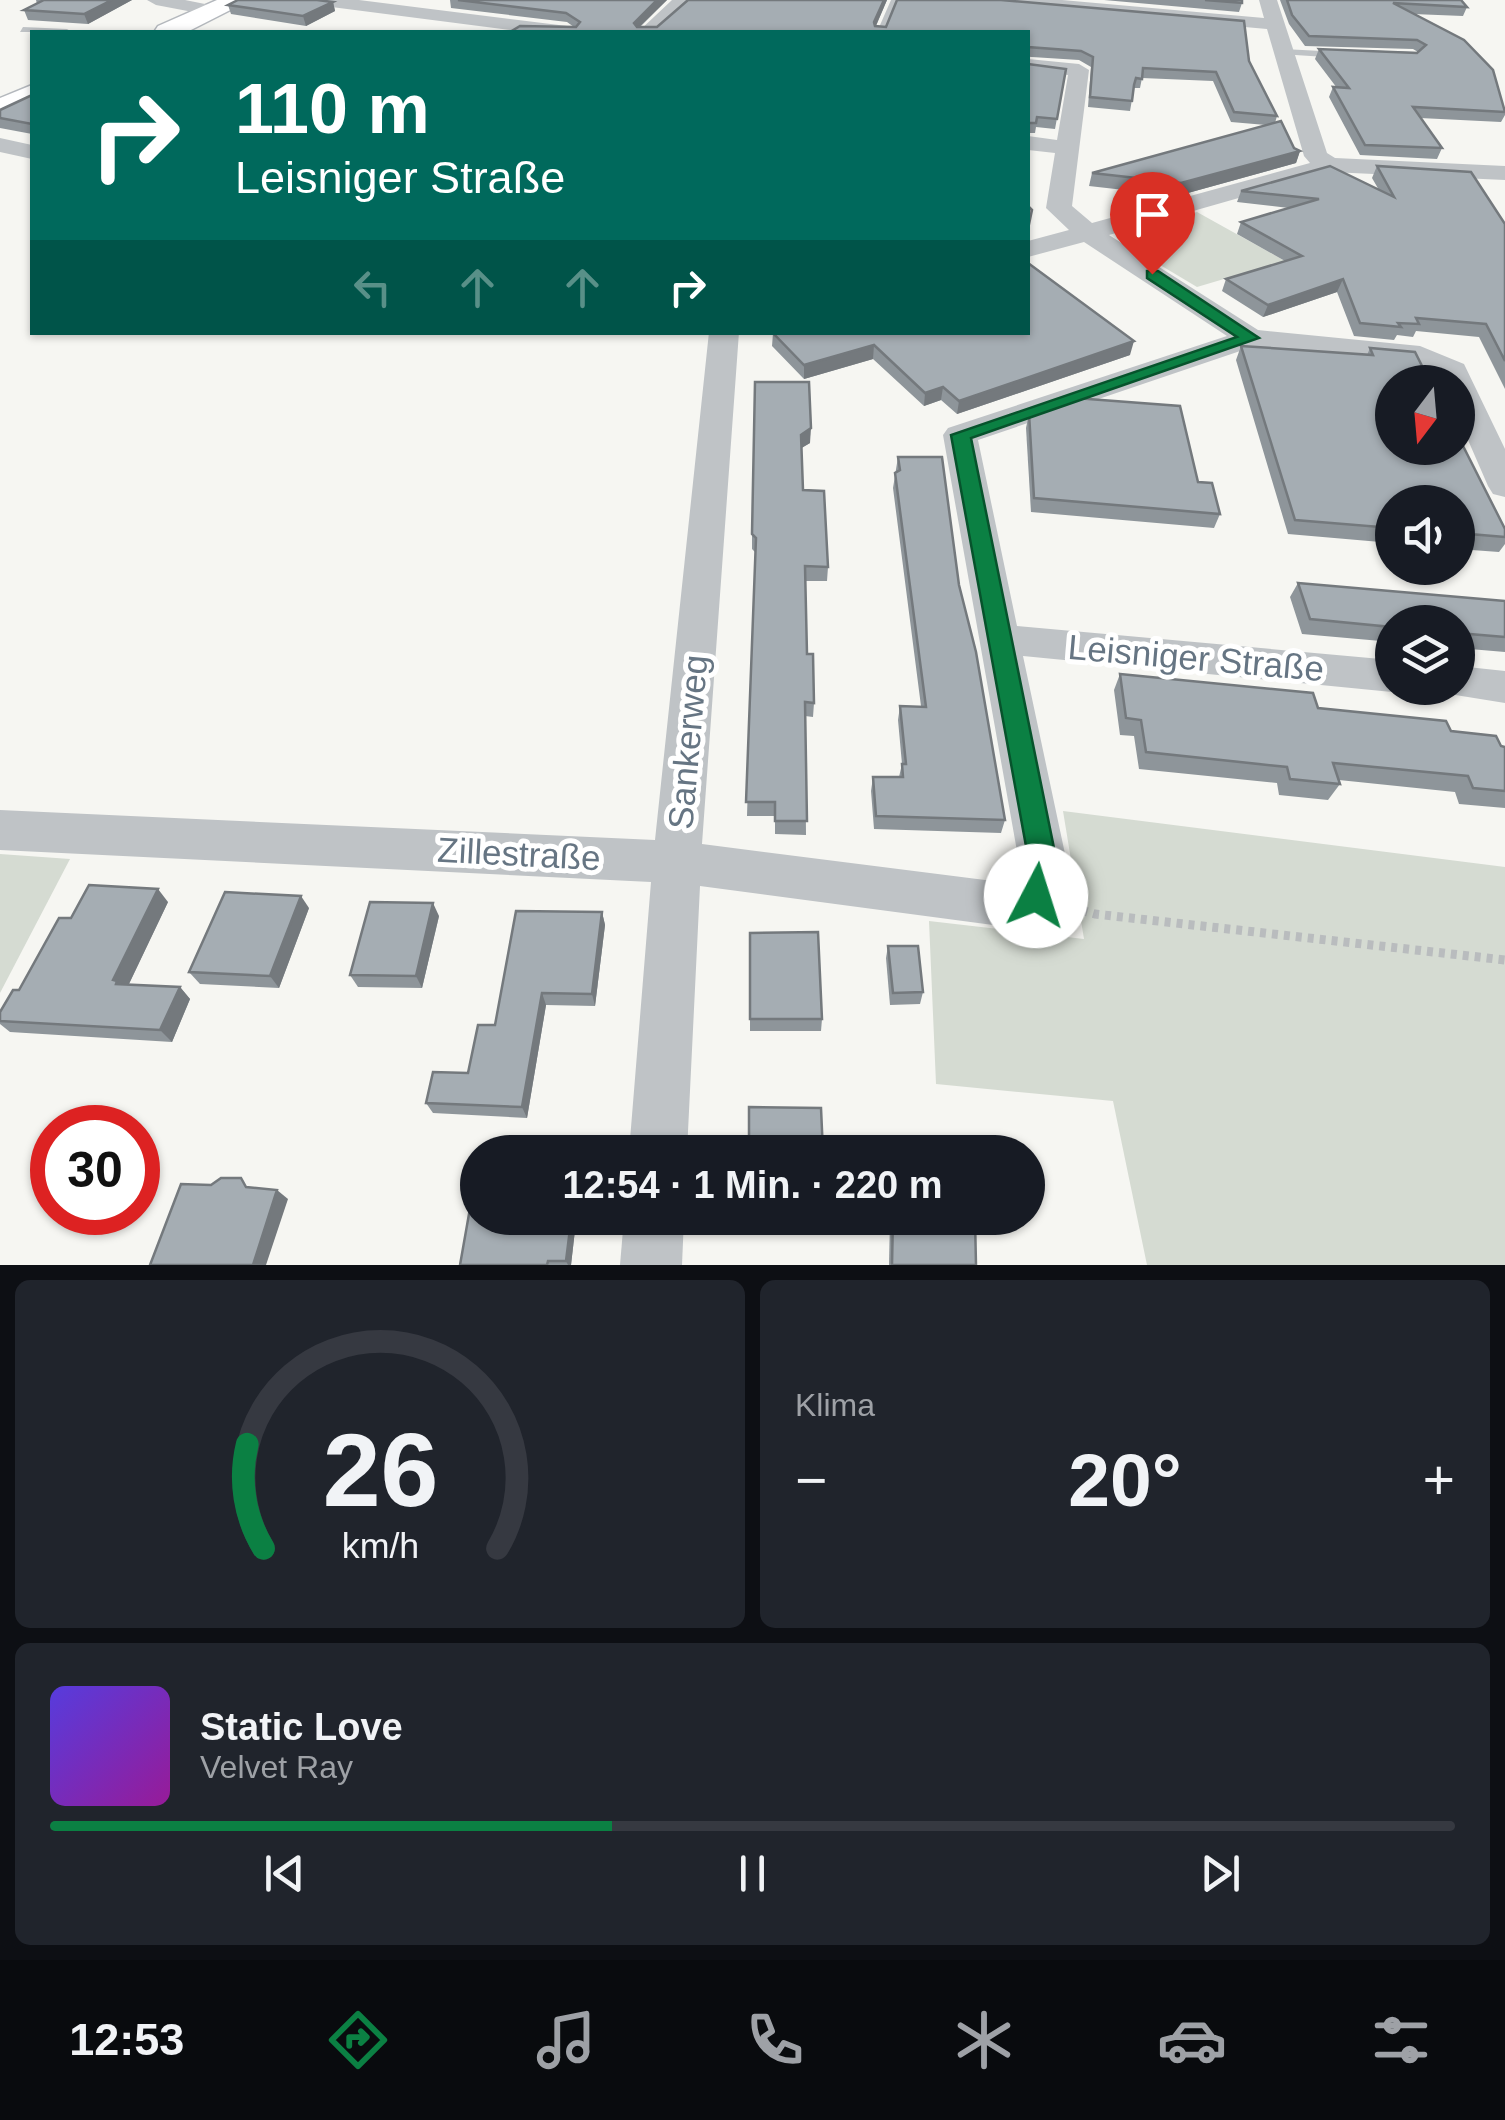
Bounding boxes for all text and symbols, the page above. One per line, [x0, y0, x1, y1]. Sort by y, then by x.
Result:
icon: right [70, 70, 200, 200]
text: 110 m [235, 70, 430, 148]
text: Leisniger Straße [235, 152, 565, 203]
pin [1110, 172, 1195, 275]
icon: arrive [1125, 187, 1180, 242]
icon: left [345, 260, 400, 315]
icon: ahead [450, 260, 505, 315]
icon: ahead [555, 260, 610, 315]
icon: right [660, 260, 715, 315]
north arrow [1375, 365, 1475, 465]
map controls [1375, 365, 1475, 705]
button: sound [1375, 485, 1475, 585]
button: layers [1375, 605, 1475, 705]
street label: Leisniger Straße [1066, 627, 1326, 688]
street label: Sankerweg [660, 653, 715, 831]
street label: Zillestraße [436, 830, 602, 877]
position arrow [984, 844, 1088, 948]
speed limit sign: 30 [30, 1105, 160, 1235]
text: 12:54 · 1 Min. · 220 m [562, 1164, 943, 1206]
text: Klima [795, 1387, 875, 1423]
text: 26 [322, 1412, 438, 1528]
text: 20° [1068, 1438, 1182, 1522]
text: − [795, 1449, 827, 1511]
text: + [1423, 1449, 1455, 1511]
text: km/h [341, 1526, 419, 1566]
text: Static Love [200, 1706, 403, 1748]
text: Velvet Ray [200, 1749, 353, 1785]
icon: previous [257, 1846, 312, 1901]
icon: pause [725, 1846, 780, 1901]
icon: next [1193, 1846, 1248, 1901]
icon: directions [323, 2005, 393, 2075]
icon: music [531, 2005, 601, 2075]
icon: phone [740, 2005, 810, 2075]
icon: climate [949, 2005, 1019, 2075]
icon: car [1157, 2005, 1227, 2075]
icon: filters [1366, 2005, 1436, 2075]
text: 12:53 [69, 2014, 184, 2065]

